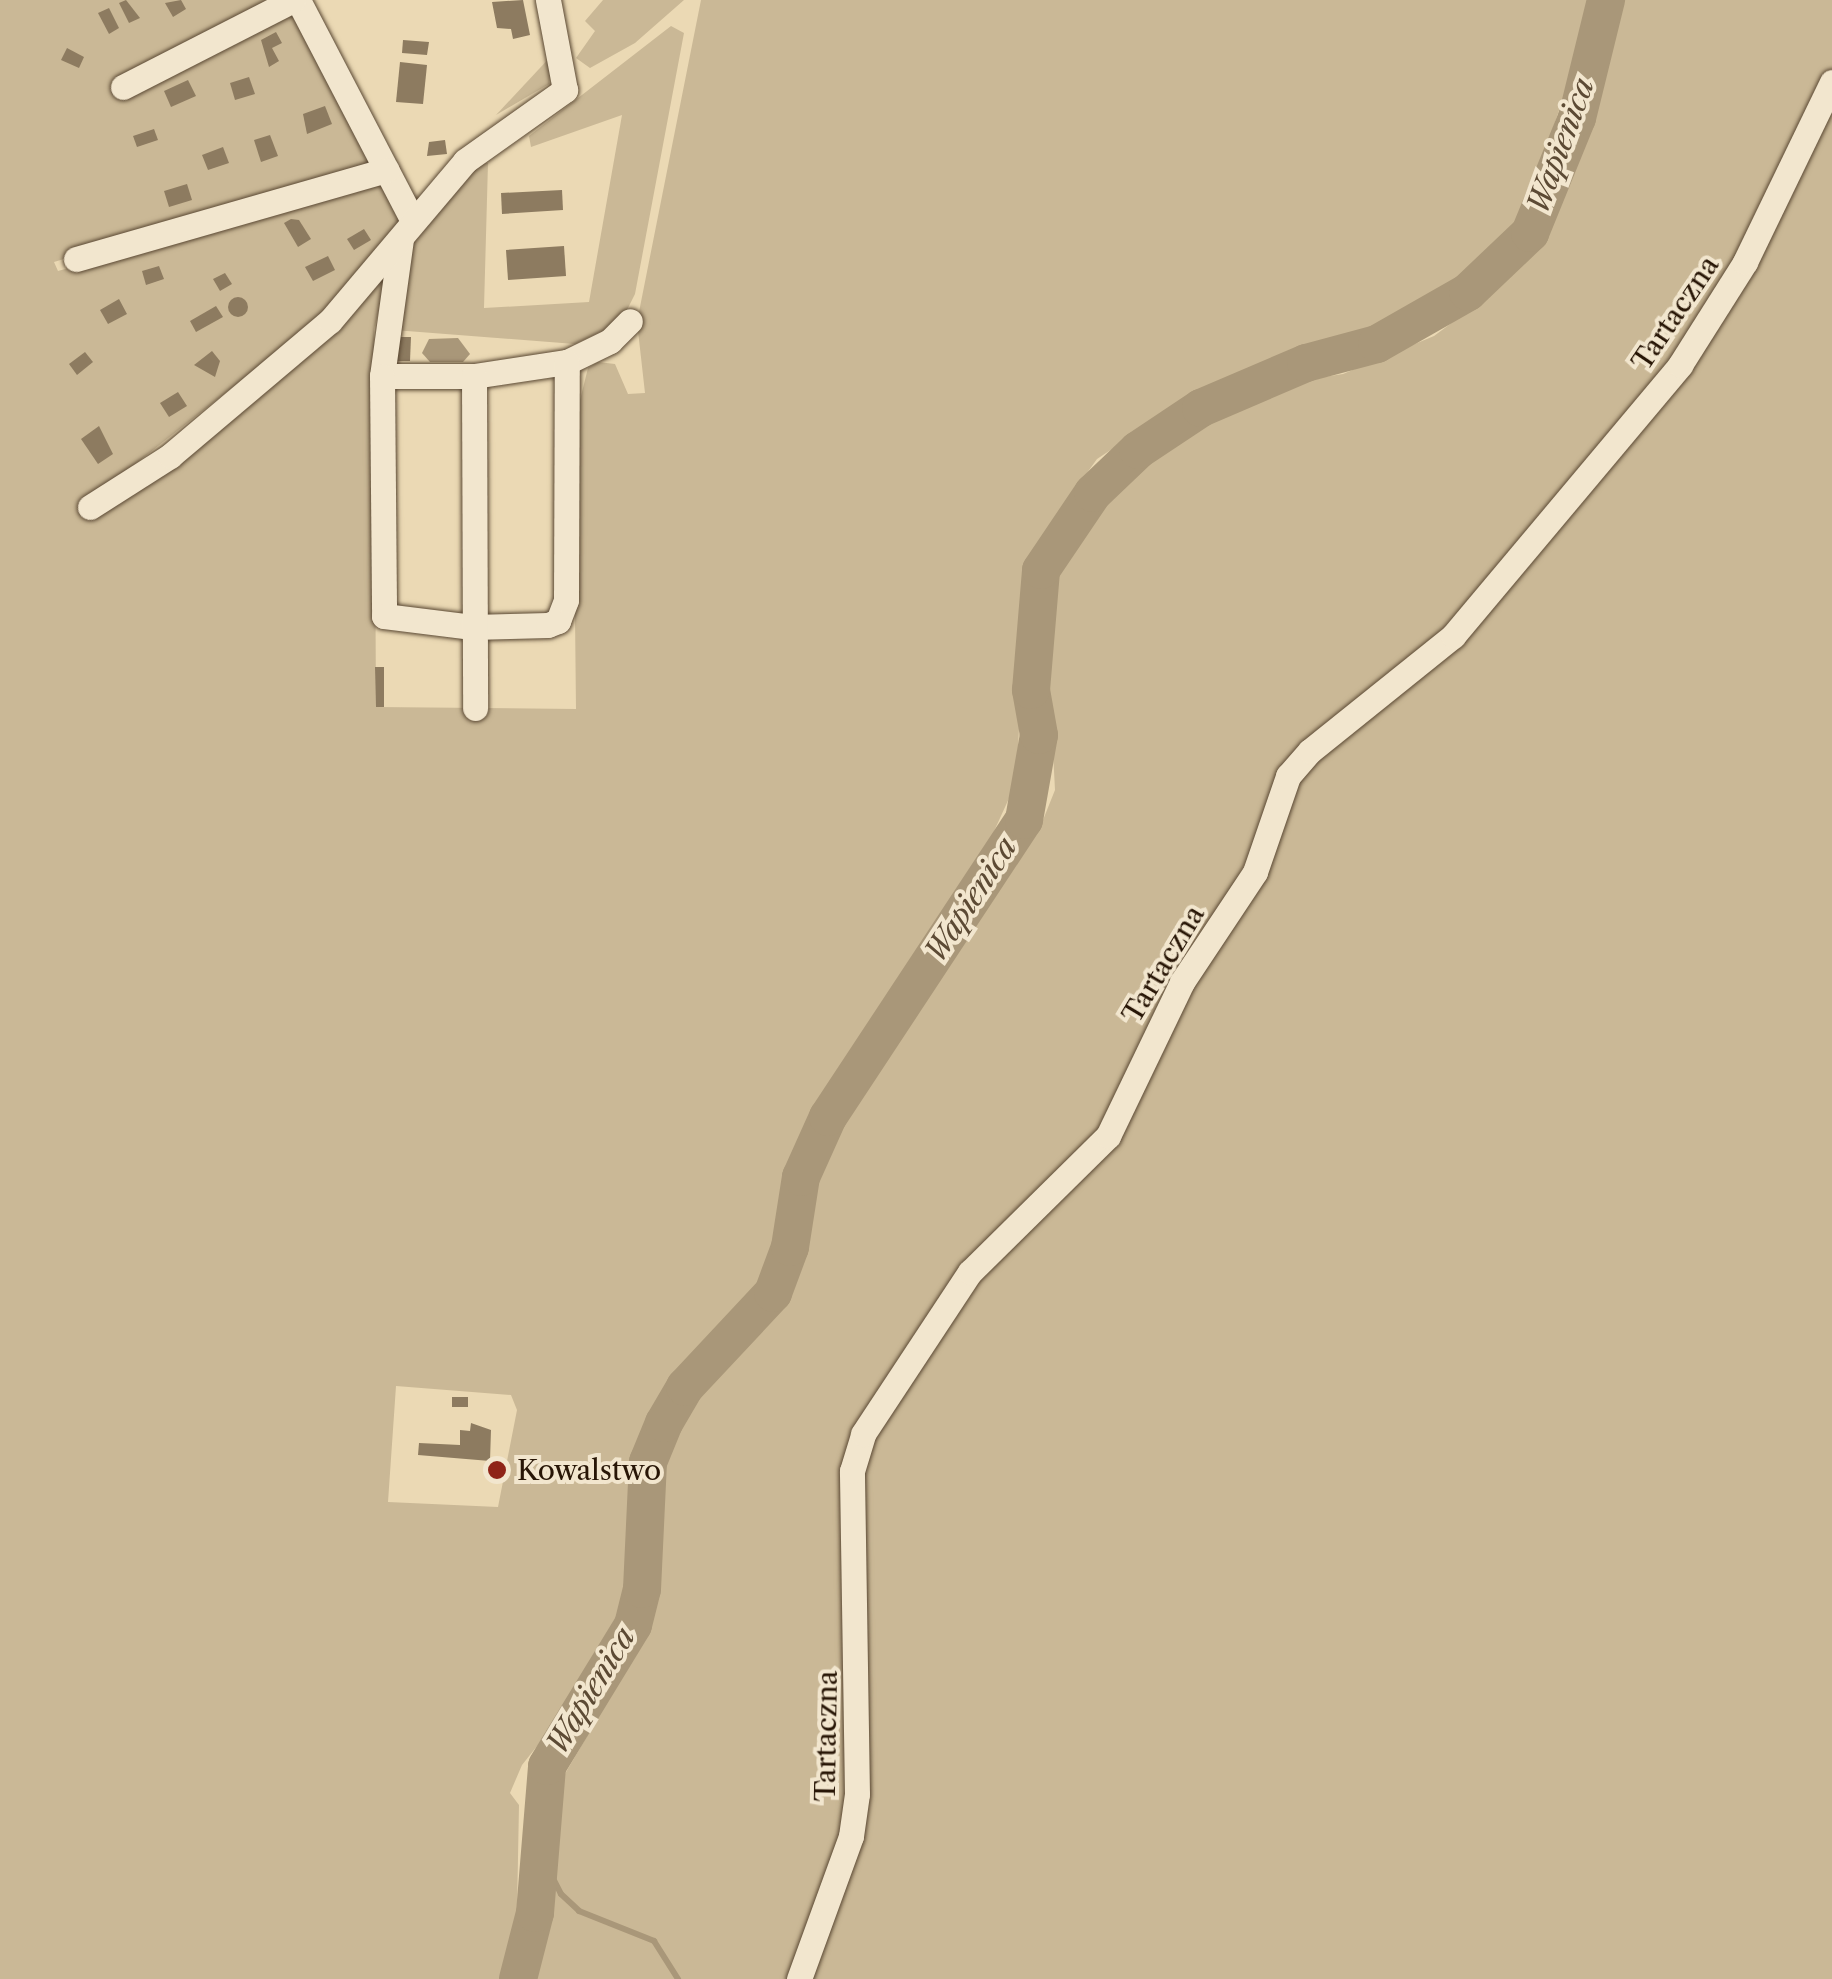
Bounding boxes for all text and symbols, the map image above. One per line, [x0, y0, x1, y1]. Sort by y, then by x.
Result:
water label: Wapienica [1520, 73, 1602, 219]
street label: Tartaczna [1624, 249, 1726, 377]
water label: Wapienica [917, 831, 1025, 969]
street label: Tartaczna [1115, 899, 1211, 1029]
place label: Kowalstwo [517, 1453, 661, 1487]
marker: Kowalstwo [486, 1459, 508, 1481]
water label: Wapienica [539, 1621, 643, 1761]
street label: Tartaczna [808, 1670, 844, 1802]

